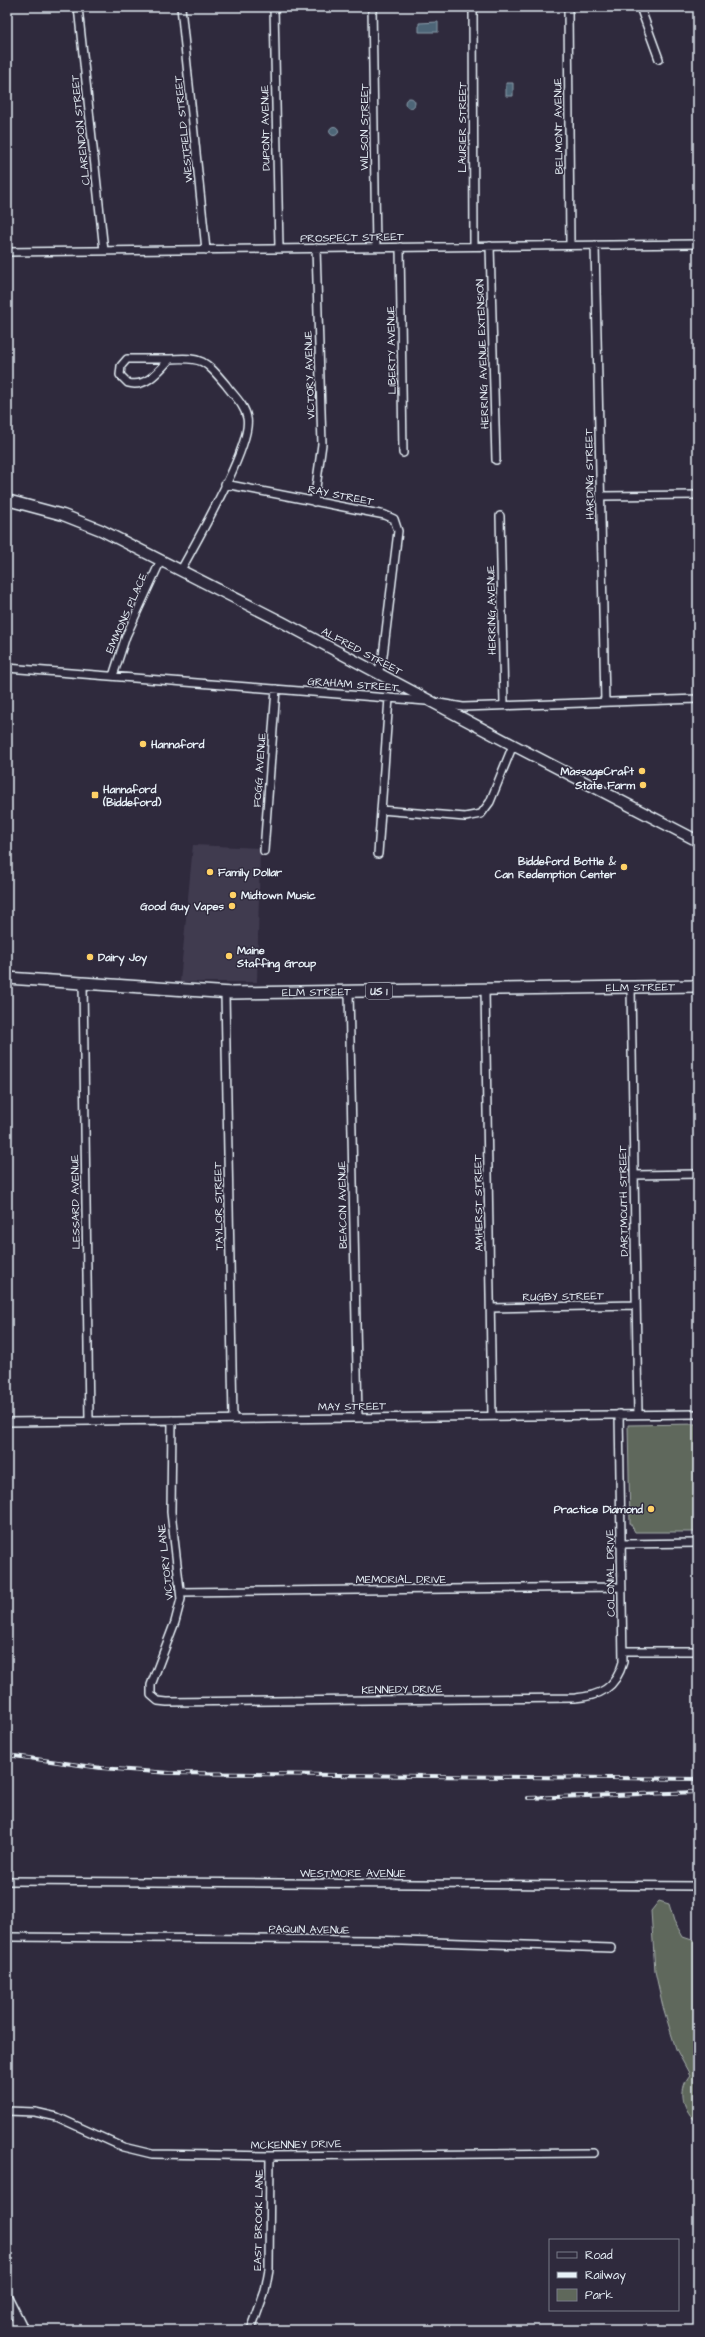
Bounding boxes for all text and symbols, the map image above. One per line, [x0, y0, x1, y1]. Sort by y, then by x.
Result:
street label: CLARENDON STREET [67, 74, 94, 186]
street label: WESTFIELD STREET [170, 75, 197, 183]
street label: BELMONT AVENUE [550, 77, 567, 174]
street label: LAURIER STREET [455, 81, 470, 172]
street label: WILSON STREET [357, 83, 372, 171]
street label: DUPONT AVENUE [257, 84, 274, 171]
street label: PROSPECT STREET [300, 229, 404, 246]
street label: HERRING AVENUE EXTENSION [472, 279, 493, 429]
street label: LIBERTY AVENUE [383, 305, 400, 394]
street label: VICTORY AVENUE [300, 330, 319, 420]
street label: HARDING STREET [581, 428, 598, 520]
street label: RAY STREET [307, 482, 375, 509]
street label: HERRING AVENUE [483, 565, 500, 655]
street label: EMMONS PLACE [102, 570, 151, 656]
street label: ALFRED STREET [319, 624, 405, 679]
street label: GRAHAM STREET [307, 674, 399, 695]
street label: FOGG AVENUE [249, 732, 270, 808]
place label: Hannaford [150, 737, 205, 752]
marker: Hannaford [138, 739, 148, 749]
place label: MassageCraft [561, 764, 635, 781]
marker: MassageCraft [637, 766, 647, 776]
place label: State Farm [574, 778, 635, 793]
marker: State Farm [638, 780, 648, 790]
place label: Hannaford (Biddeford) [102, 782, 161, 810]
marker: Hannaford (Biddeford) [90, 790, 100, 800]
place label: Biddeford Bottle & Can Redemption Center [495, 854, 617, 883]
marker: Biddeford Bottle & Can Redemption Center [619, 862, 629, 872]
place label: Family Dollar [218, 865, 283, 882]
marker: Family Dollar [205, 867, 215, 877]
place label: Midtown Music [241, 888, 316, 903]
marker: Midtown Music [228, 890, 238, 900]
place label: Good Guy Vapes [140, 899, 224, 916]
marker: Good Guy Vapes [227, 901, 237, 911]
place label: Maine Staffing Group [236, 943, 317, 973]
place label: Dairy Joy [98, 950, 148, 967]
marker: Maine Staffing Group [224, 951, 234, 961]
marker: Dairy Joy [85, 952, 95, 962]
street label: ELM STREET [606, 979, 675, 995]
road number: US 1 [366, 983, 392, 999]
street label: ELM STREET [282, 984, 351, 1000]
street label: DARTMOUTH STREET [615, 1145, 632, 1257]
street label: LESSARD AVENUE [67, 1154, 84, 1249]
street label: AMHERST STREET [470, 1154, 487, 1252]
street label: BEACON AVENUE [334, 1160, 351, 1249]
street label: TAYLOR STREET [210, 1161, 227, 1250]
street label: RUGBY STREET [522, 1288, 604, 1305]
street label: MAY STREET [318, 1398, 386, 1415]
place label: Practice Diamond [554, 1502, 643, 1517]
marker: Practice Diamond [646, 1504, 656, 1514]
street label: VICTORY LANE [154, 1523, 177, 1601]
street label: COLONIAL DRIVE [602, 1528, 619, 1617]
street label: MEMORIAL DRIVE [356, 1572, 447, 1587]
street label: KENNEDY DRIVE [361, 1681, 443, 1698]
street label: WESTMORE AVENUE [300, 1866, 407, 1881]
street label: PAQUIN AVENUE [268, 1921, 350, 1938]
street label: MCKENNEY DRIVE [251, 2136, 342, 2153]
street label: EAST BROOK LANE [250, 2169, 267, 2271]
legend [549, 2239, 679, 2311]
text: Road [585, 2247, 613, 2264]
text: Railway [585, 2267, 626, 2285]
text: Park [585, 2287, 613, 2304]

